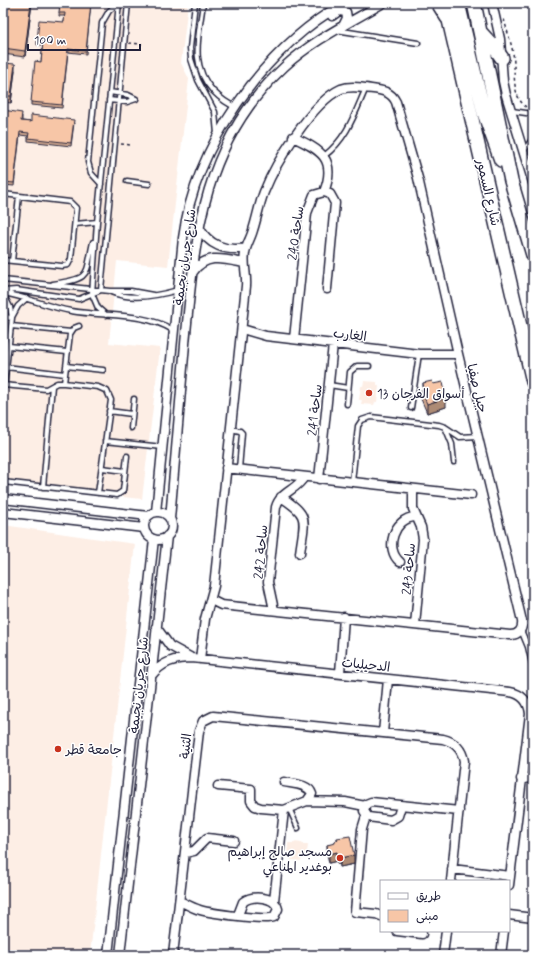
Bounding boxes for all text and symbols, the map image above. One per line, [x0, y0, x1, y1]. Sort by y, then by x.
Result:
scale bar [28, 26, 140, 52]
text: 100 m [34, 33, 66, 49]
street label: شارع السمور [471, 156, 504, 228]
street label: ساحة 240 [284, 205, 309, 261]
street label: شارع جريان نجيمة [170, 208, 201, 307]
street label: الغارب [332, 325, 368, 346]
street label: جبل صفيا [462, 362, 491, 415]
street label: ساحة 241 [304, 384, 327, 437]
place label: أسواق الفرجان 13 [377, 386, 465, 403]
marker: أسواق الفرجان 13 [364, 388, 374, 398]
street label: ساحة 242 [251, 524, 272, 580]
street label: ساحة 243 [399, 542, 420, 596]
street label: شارع جريان نجيمة [126, 636, 153, 734]
street label: الدحيليات [341, 654, 391, 676]
street label: الثنية [177, 733, 196, 760]
place label: جامعة قطر [65, 742, 122, 759]
marker: جامعة قطر [53, 744, 63, 754]
place label: مسجد صالح إبراهيم بوغدير المناعي [228, 844, 332, 878]
marker: مسجد صالح إبراهيم بوغدير المناعي [335, 853, 345, 863]
legend [380, 880, 510, 932]
text: طريق [416, 889, 441, 905]
text: مبنى [416, 909, 439, 925]

